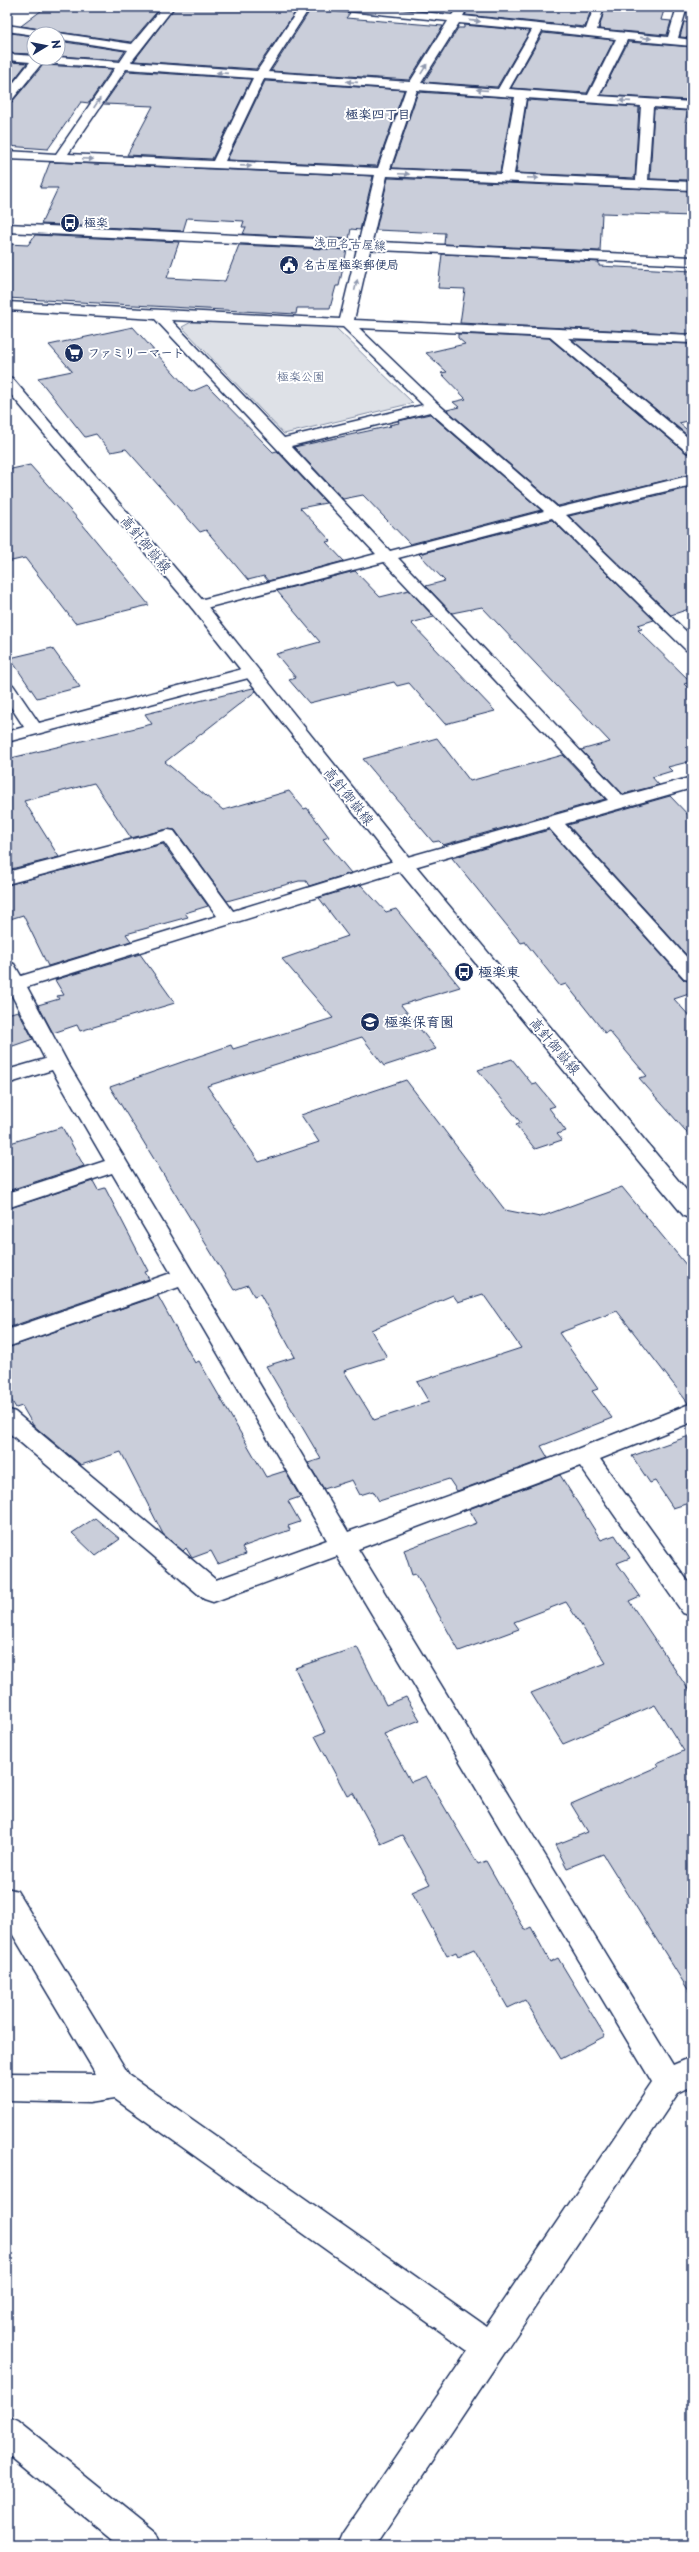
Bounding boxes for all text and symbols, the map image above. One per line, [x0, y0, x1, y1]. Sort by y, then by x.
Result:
one-way arrow [469, 17, 481, 24]
north arrow [26, 26, 66, 66]
one-way arrow [640, 35, 652, 42]
text: N [47, 38, 66, 50]
one-way arrow [420, 64, 428, 74]
one-way arrow [216, 69, 228, 76]
one-way arrow [346, 78, 358, 85]
one-way arrow [476, 87, 488, 94]
one-way arrow [93, 97, 101, 108]
one-way arrow [619, 98, 631, 104]
district label: 極楽四丁目 [345, 104, 411, 123]
one-way arrow [82, 156, 95, 162]
one-way arrow [240, 162, 252, 169]
one-way arrow [398, 171, 411, 177]
one-way arrow [527, 175, 540, 181]
bus stop icon: 極楽 [59, 212, 81, 234]
place label: 極楽 [84, 213, 108, 231]
street label: 浅田名古屋線 [314, 232, 386, 254]
public building icon: 名古屋極楽郵便局 [278, 254, 300, 276]
place label: 名古屋極楽郵便局 [303, 255, 399, 273]
one-way arrow [353, 279, 359, 292]
supermarket icon: ファミリーマート [63, 342, 85, 364]
place label: ファミリーマート [88, 343, 184, 361]
park label: 極楽公園 [277, 367, 325, 385]
street label: 高針御嶽線 [116, 510, 177, 577]
street label: 高針御嶽線 [319, 762, 380, 829]
bus stop icon: 極楽東 [453, 961, 475, 983]
place label: 極楽東 [478, 961, 520, 982]
school or university icon: 極楽保育園 [359, 1011, 381, 1033]
place label: 極楽保育園 [384, 1011, 454, 1032]
street label: 高針御嶽線 [525, 1012, 586, 1079]

